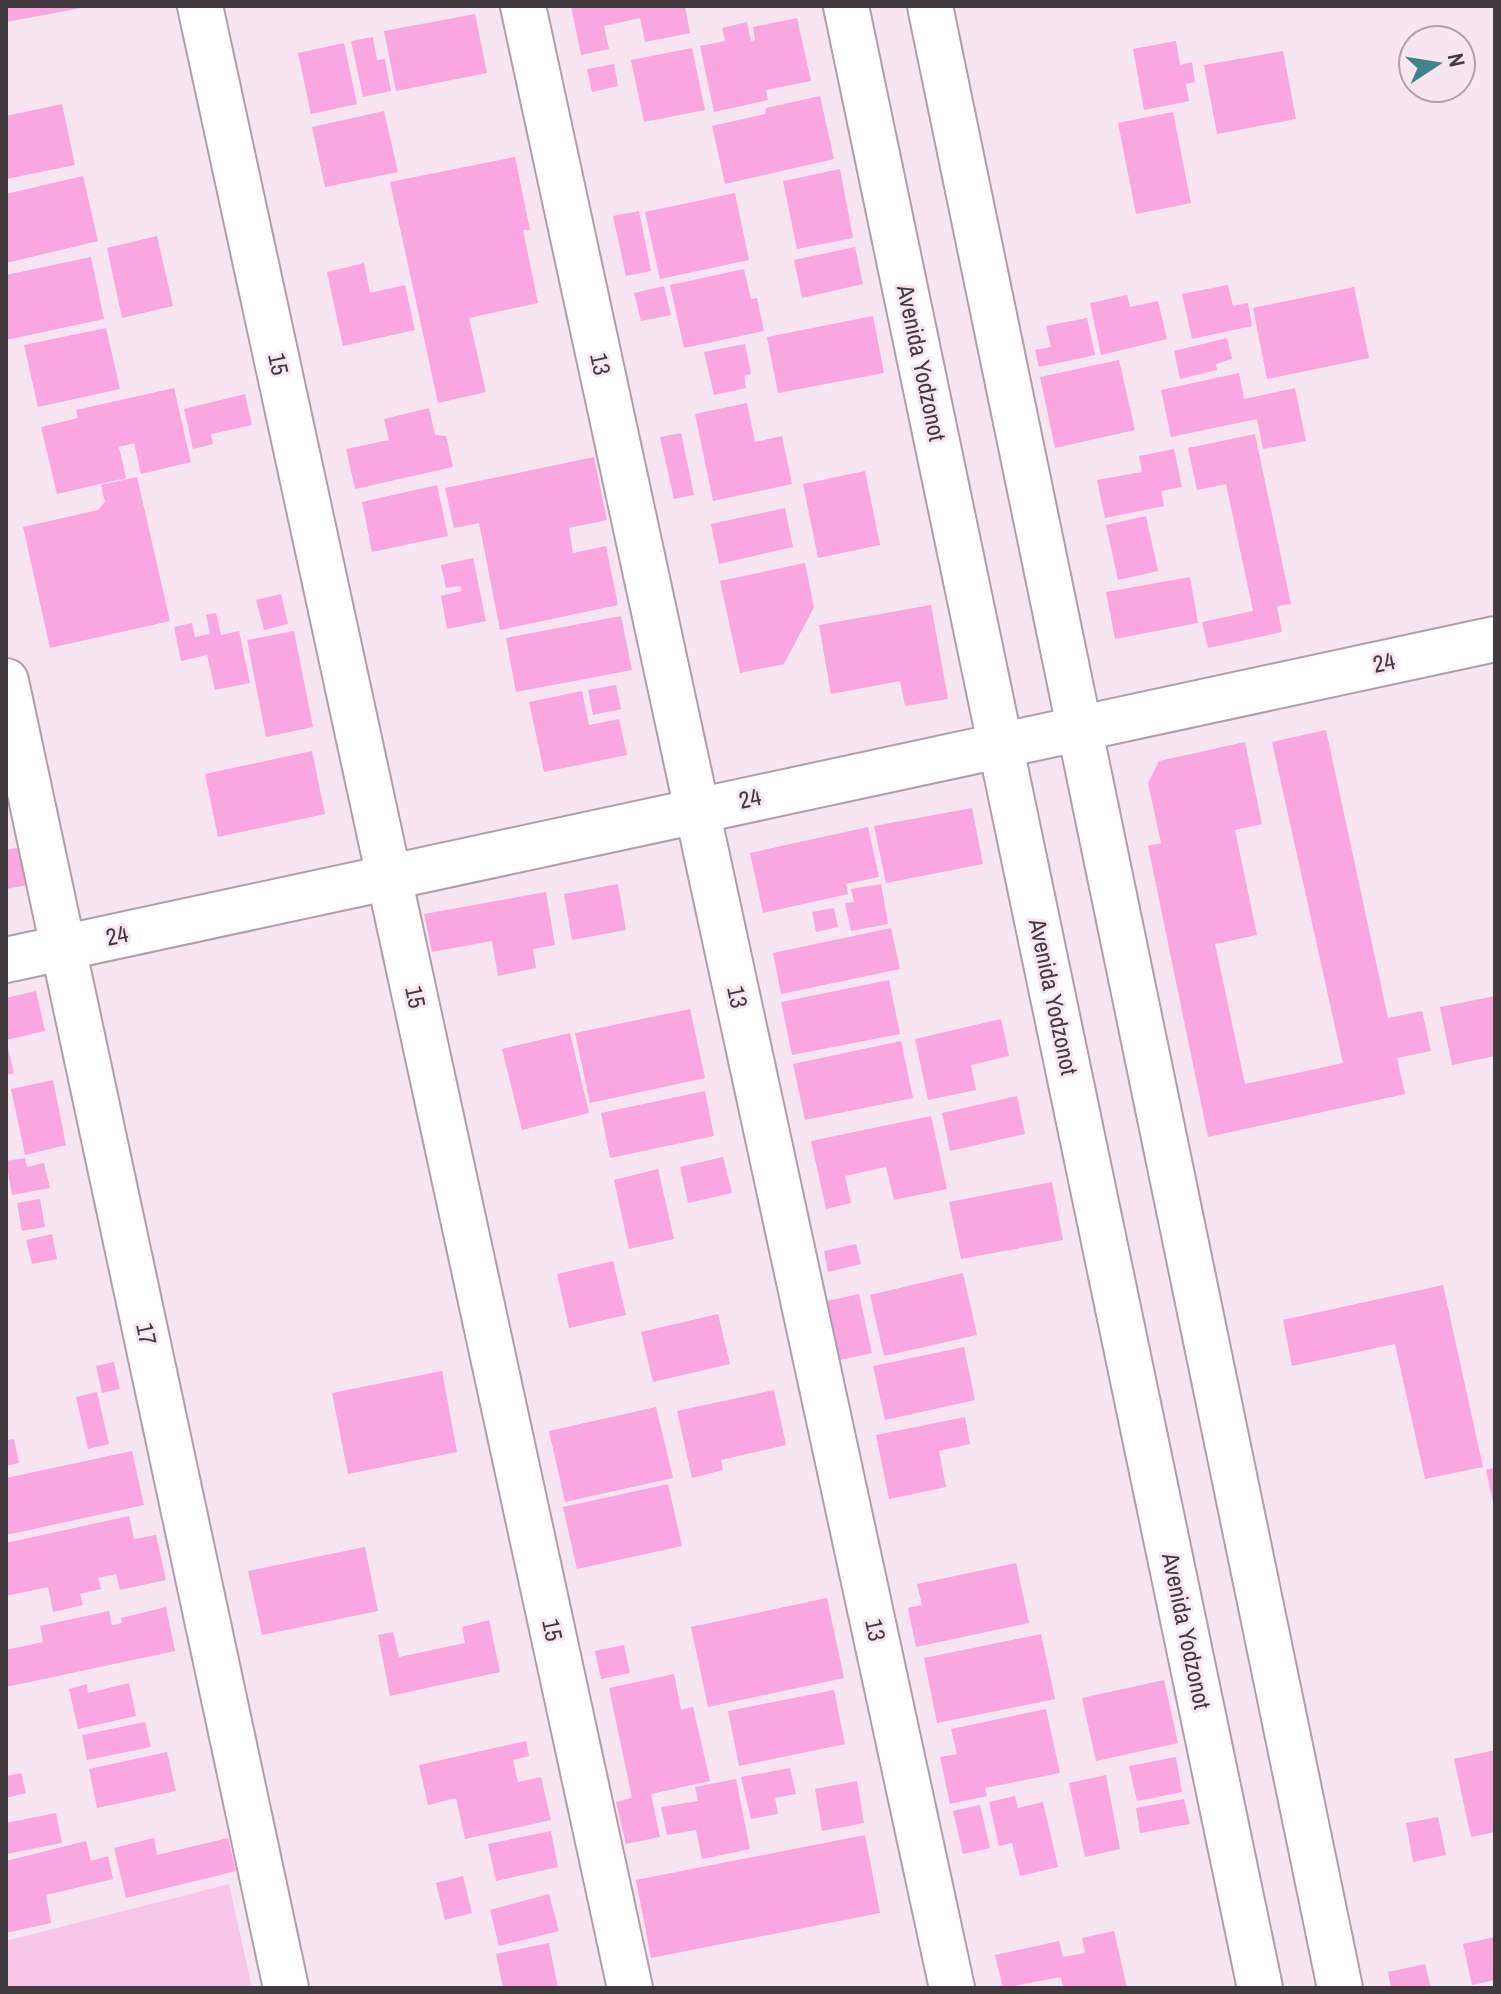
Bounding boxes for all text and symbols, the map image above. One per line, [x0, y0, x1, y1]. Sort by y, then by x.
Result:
north arrow [1397, 24, 1477, 104]
text: N [1441, 50, 1473, 69]
street label: Avenida Yodzonot [890, 281, 954, 444]
street label: 15 [261, 350, 297, 378]
street label: 13 [583, 350, 619, 378]
street label: 24 [1370, 644, 1398, 680]
street label: 24 [736, 780, 764, 816]
street label: Avenida Yodzonot [1022, 915, 1086, 1078]
street label: 24 [103, 917, 131, 953]
street label: 15 [398, 983, 434, 1011]
street label: 13 [720, 983, 756, 1011]
street label: 17 [129, 1320, 165, 1348]
street label: Avenida Yodzonot [1155, 1549, 1219, 1712]
street label: 15 [535, 1616, 571, 1644]
street label: 13 [858, 1616, 894, 1644]

